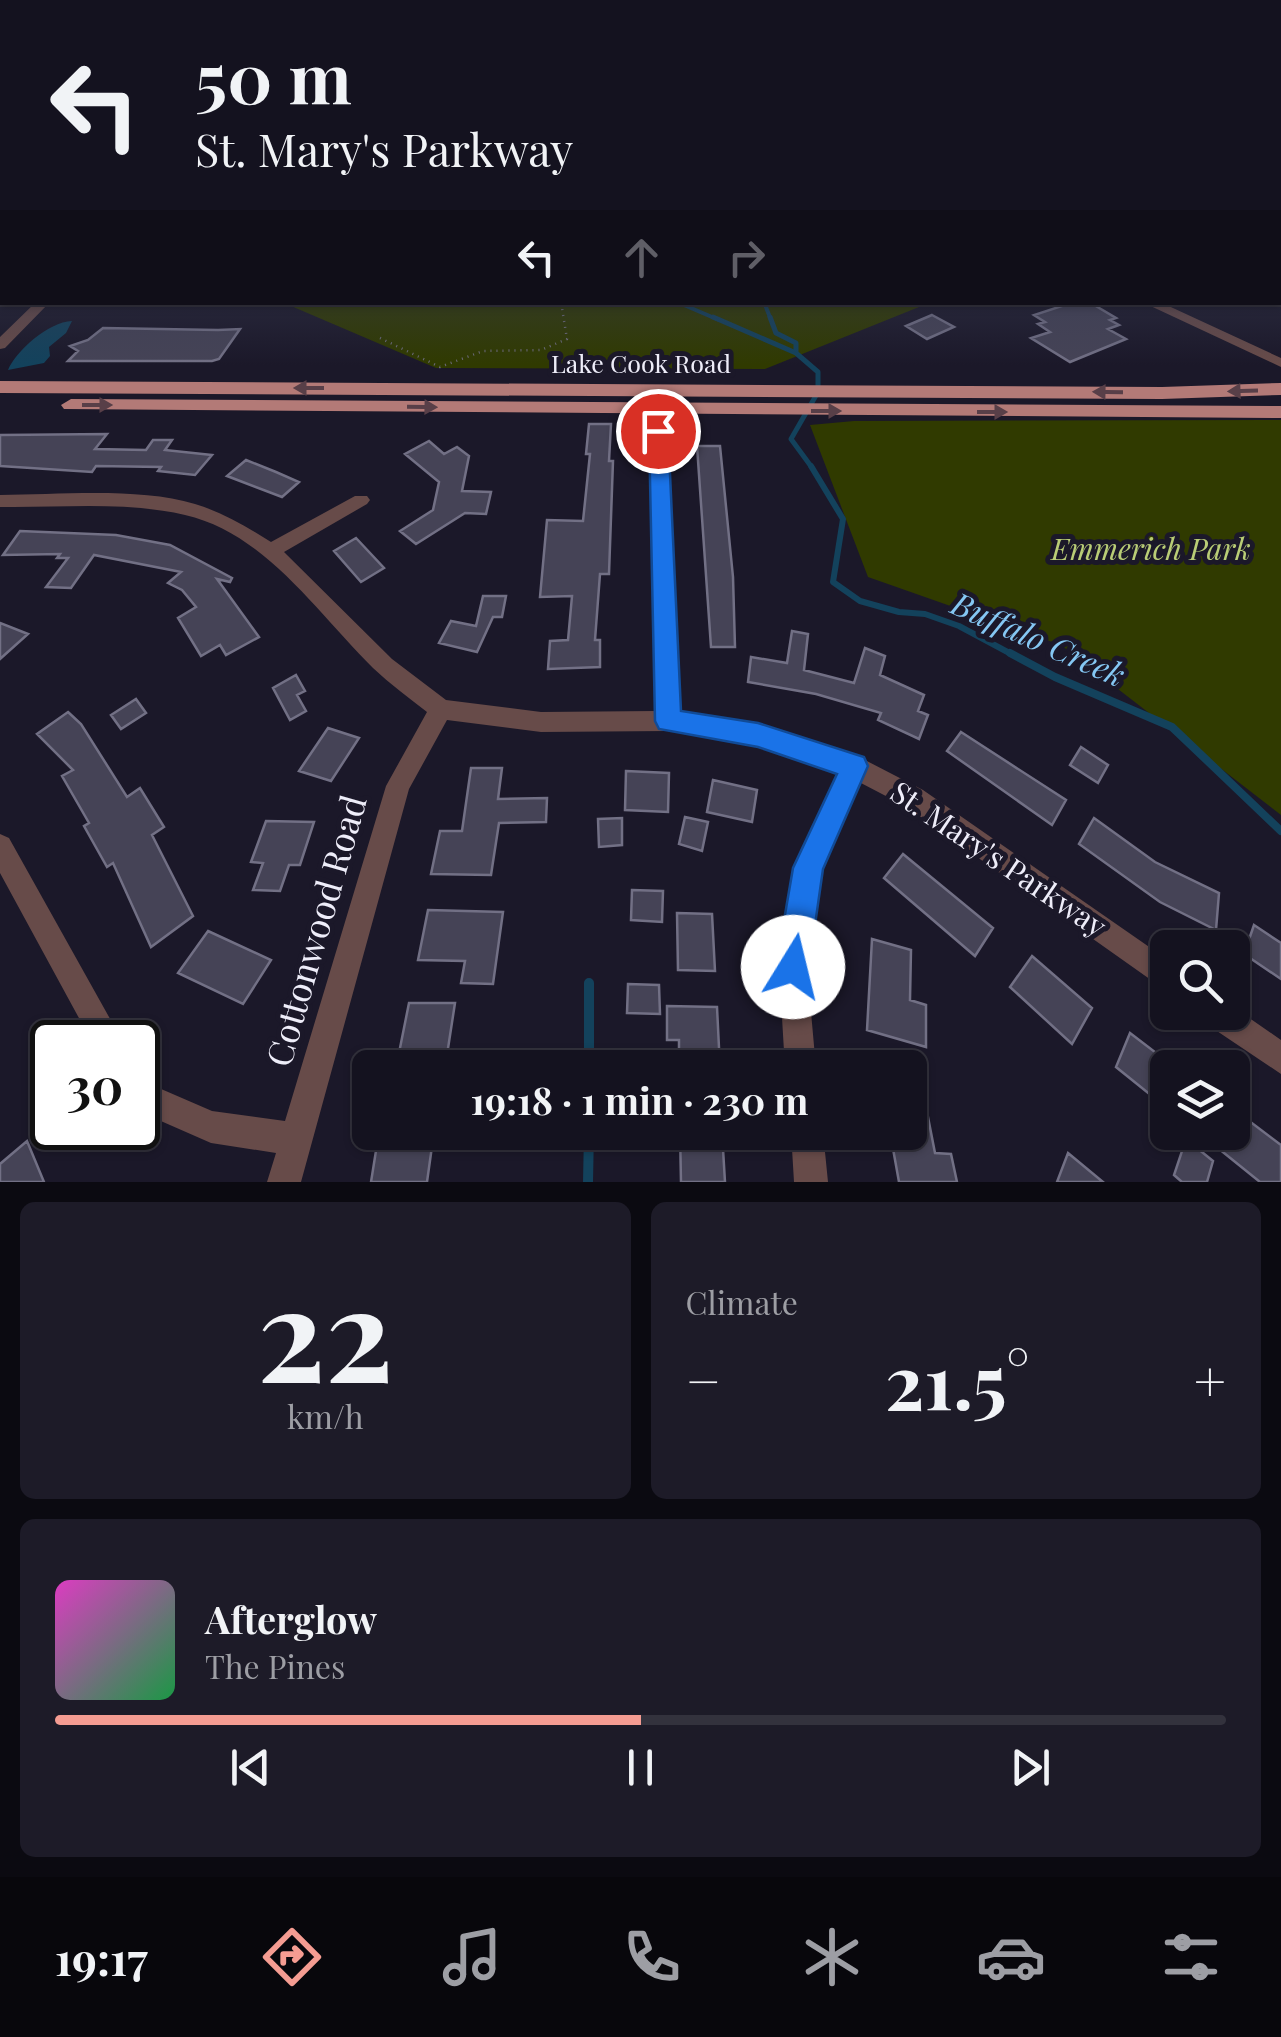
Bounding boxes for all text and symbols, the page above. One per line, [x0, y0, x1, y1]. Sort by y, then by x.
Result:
text: 50 m [195, 28, 352, 122]
icon: left [30, 40, 160, 170]
text: St. Mary's Parkway [195, 118, 573, 178]
icon: left [509, 230, 564, 285]
icon: ahead [614, 230, 669, 285]
icon: right [719, 230, 774, 285]
street label: Lake Cook Road [551, 346, 731, 379]
one-way arrow [292, 380, 324, 396]
one-way arrow [1092, 384, 1124, 400]
one-way arrow [1227, 384, 1259, 400]
pin [616, 389, 701, 474]
one-way arrow [82, 397, 114, 413]
one-way arrow [407, 399, 439, 415]
icon: arrive [631, 404, 686, 459]
one-way arrow [811, 404, 843, 420]
one-way arrow [976, 404, 1008, 420]
park label: Emmerich Park [1049, 528, 1251, 568]
water label: Buffalo Creek [944, 580, 1133, 695]
street label: St. Mary's Parkway [883, 771, 1115, 945]
street label: Cottonwood Road [253, 789, 376, 1071]
position arrow [741, 915, 845, 1019]
map controls [1150, 930, 1250, 1150]
button: search [1150, 930, 1250, 1030]
speed limit sign: 30 [30, 1020, 160, 1150]
button: layers [1150, 1050, 1250, 1150]
text: 19:18 · 1 min · 230 m [471, 1074, 808, 1125]
text: 22 [257, 1242, 393, 1416]
text: Climate [686, 1280, 798, 1323]
text: 21.5° [885, 1329, 1030, 1429]
text: − [686, 1342, 721, 1416]
text: + [1194, 1342, 1226, 1416]
text: km/h [287, 1394, 364, 1437]
text: Afterglow [205, 1593, 377, 1644]
text: The Pines [205, 1644, 345, 1687]
icon: previous [223, 1740, 278, 1795]
icon: pause [613, 1740, 668, 1795]
icon: next [1003, 1740, 1058, 1795]
icon: directions [257, 1922, 327, 1992]
icon: music [437, 1922, 507, 1992]
icon: phone [617, 1922, 687, 1992]
icon: climate [797, 1922, 867, 1992]
icon: car [976, 1922, 1046, 1992]
icon: filters [1156, 1922, 1226, 1992]
text: 19:17 [55, 1927, 148, 1987]

